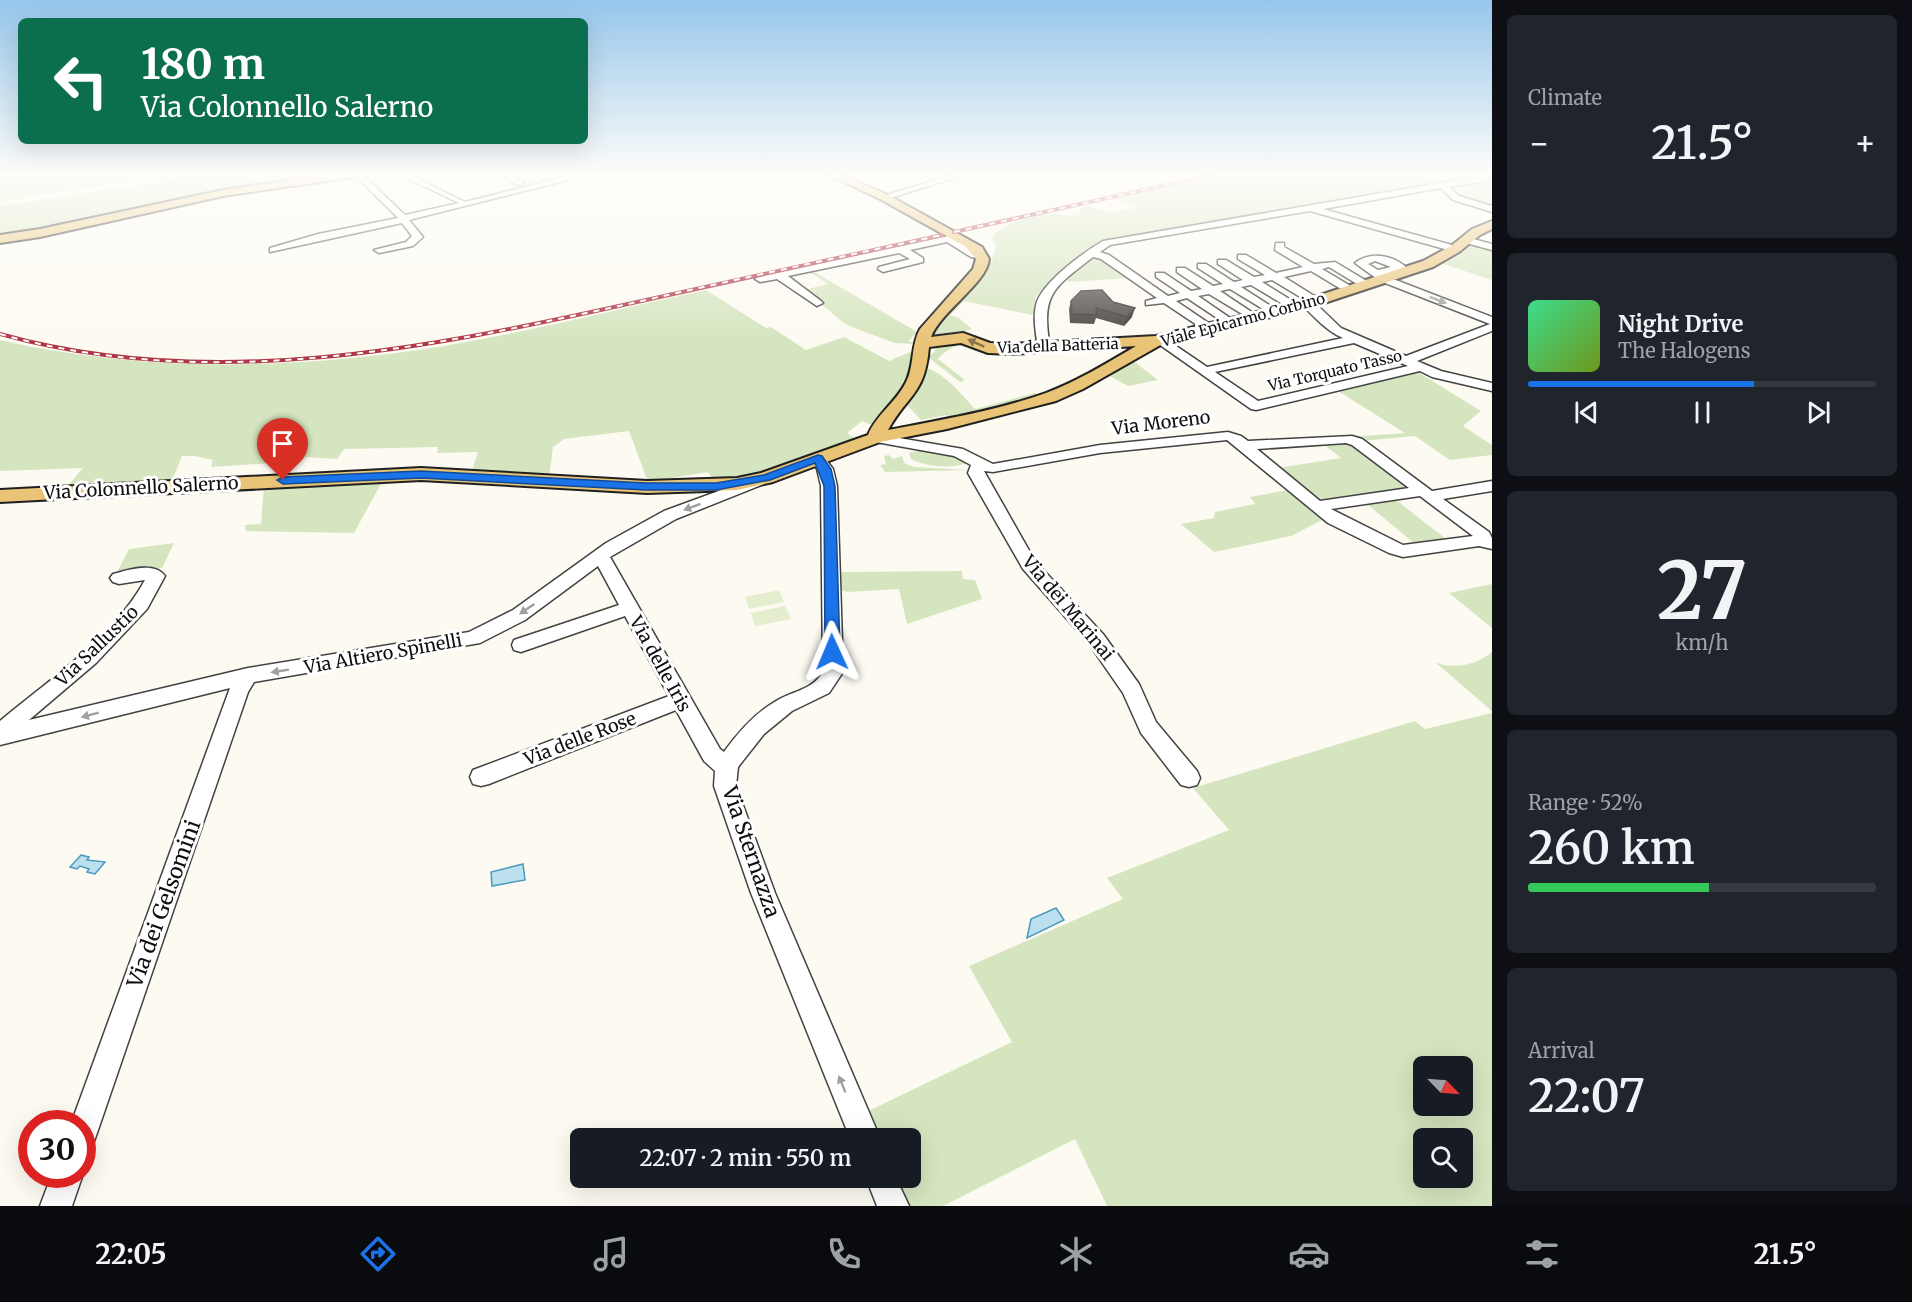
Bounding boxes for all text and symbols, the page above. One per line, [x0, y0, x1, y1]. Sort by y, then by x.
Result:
text: 180 m [141, 38, 265, 90]
icon: left [42, 42, 120, 120]
text: Climate [1528, 85, 1602, 110]
text: Via Colonnello Salerno [141, 90, 433, 124]
text: 21.5° [1651, 115, 1753, 171]
text: − [1528, 123, 1550, 164]
text: + [1854, 123, 1876, 164]
street label: Viale Epicarmo Corbino [1158, 288, 1327, 351]
one-way arrow [1429, 296, 1447, 305]
text: Night Drive [1618, 310, 1743, 338]
street label: Via della Batteria [996, 334, 1119, 357]
text: The Halogens [1618, 338, 1750, 363]
one-way arrow [968, 339, 985, 348]
street label: Via Torquato Tasso [1265, 346, 1404, 395]
icon: previous [1570, 396, 1603, 429]
icon: pause [1686, 396, 1719, 429]
icon: next [1802, 396, 1835, 429]
street label: Via Moreno [1109, 405, 1212, 440]
pin [257, 418, 308, 480]
icon: arrive [266, 427, 299, 460]
street label: Via Colonnello Salerno [42, 471, 239, 504]
one-way arrow [683, 503, 701, 513]
text: 27 [1657, 542, 1747, 640]
street label: Via dei Marinai [1017, 549, 1119, 665]
street label: Via Sallustio [50, 600, 143, 692]
one-way arrow [520, 603, 536, 615]
street label: Via delle Iris [624, 611, 696, 716]
position arrow [800, 620, 864, 684]
street label: Via Altiero Spinelli [301, 628, 464, 679]
text: km/h [1676, 630, 1728, 655]
one-way arrow [270, 667, 289, 676]
street label: Via delle Rose [520, 707, 639, 771]
one-way arrow [81, 711, 99, 720]
street label: Via Sternazza [716, 782, 787, 921]
text: Range · 52% [1528, 790, 1643, 815]
street label: Via dei Gelsomini [120, 816, 206, 992]
text: 260 km [1528, 820, 1695, 876]
text: Arrival [1528, 1038, 1595, 1063]
north arrow [1413, 1056, 1473, 1116]
map controls [1413, 1056, 1473, 1188]
text: 22:07 [1528, 1068, 1645, 1124]
one-way arrow [837, 1075, 847, 1093]
speed limit sign: 30 [18, 1110, 96, 1188]
button: search [1413, 1128, 1473, 1188]
text: 22:07 · 2 min · 550 m [640, 1144, 851, 1172]
icon: directions [357, 1233, 399, 1275]
icon: music [590, 1233, 632, 1275]
icon: phone [823, 1233, 865, 1275]
icon: climate [1055, 1233, 1097, 1275]
icon: car [1288, 1233, 1330, 1275]
icon: filters [1521, 1233, 1563, 1275]
text: 22:05 [95, 1237, 167, 1271]
text: 21.5° [1754, 1237, 1817, 1271]

